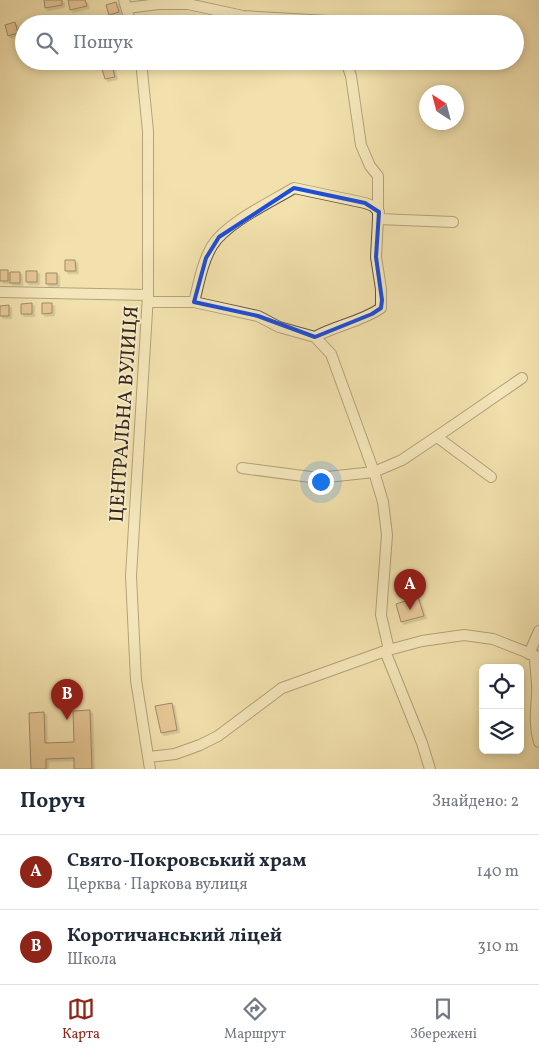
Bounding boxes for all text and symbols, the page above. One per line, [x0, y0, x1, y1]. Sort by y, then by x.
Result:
search box [15, 15, 524, 70]
icon: search [33, 29, 61, 57]
text: Пошук [73, 30, 133, 56]
north arrow [419, 85, 464, 130]
street label: ЦЕНТРАЛЬНА ВУЛИЦЯ [103, 305, 147, 523]
your location [308, 469, 334, 495]
pin: A [394, 569, 426, 610]
map controls [479, 664, 524, 754]
button: locate [479, 664, 524, 709]
pin: B [51, 679, 83, 720]
button: layers [479, 709, 524, 754]
text: Поруч [20, 787, 85, 816]
text: Знайдено: 2 [432, 791, 519, 813]
text: Свято-Покровський храм [67, 848, 306, 874]
text: A [30, 861, 42, 883]
text: 140 m [477, 861, 519, 883]
text: Церква · Паркова вулиця [67, 874, 248, 896]
text: Коротичанський ліцей [67, 923, 282, 949]
text: B [31, 936, 41, 958]
text: 310 m [478, 936, 519, 958]
text: Школа [67, 949, 117, 971]
tab: Карта [62, 995, 100, 1044]
tab: Маршрут [224, 995, 286, 1044]
tab: Збережені [410, 995, 477, 1044]

